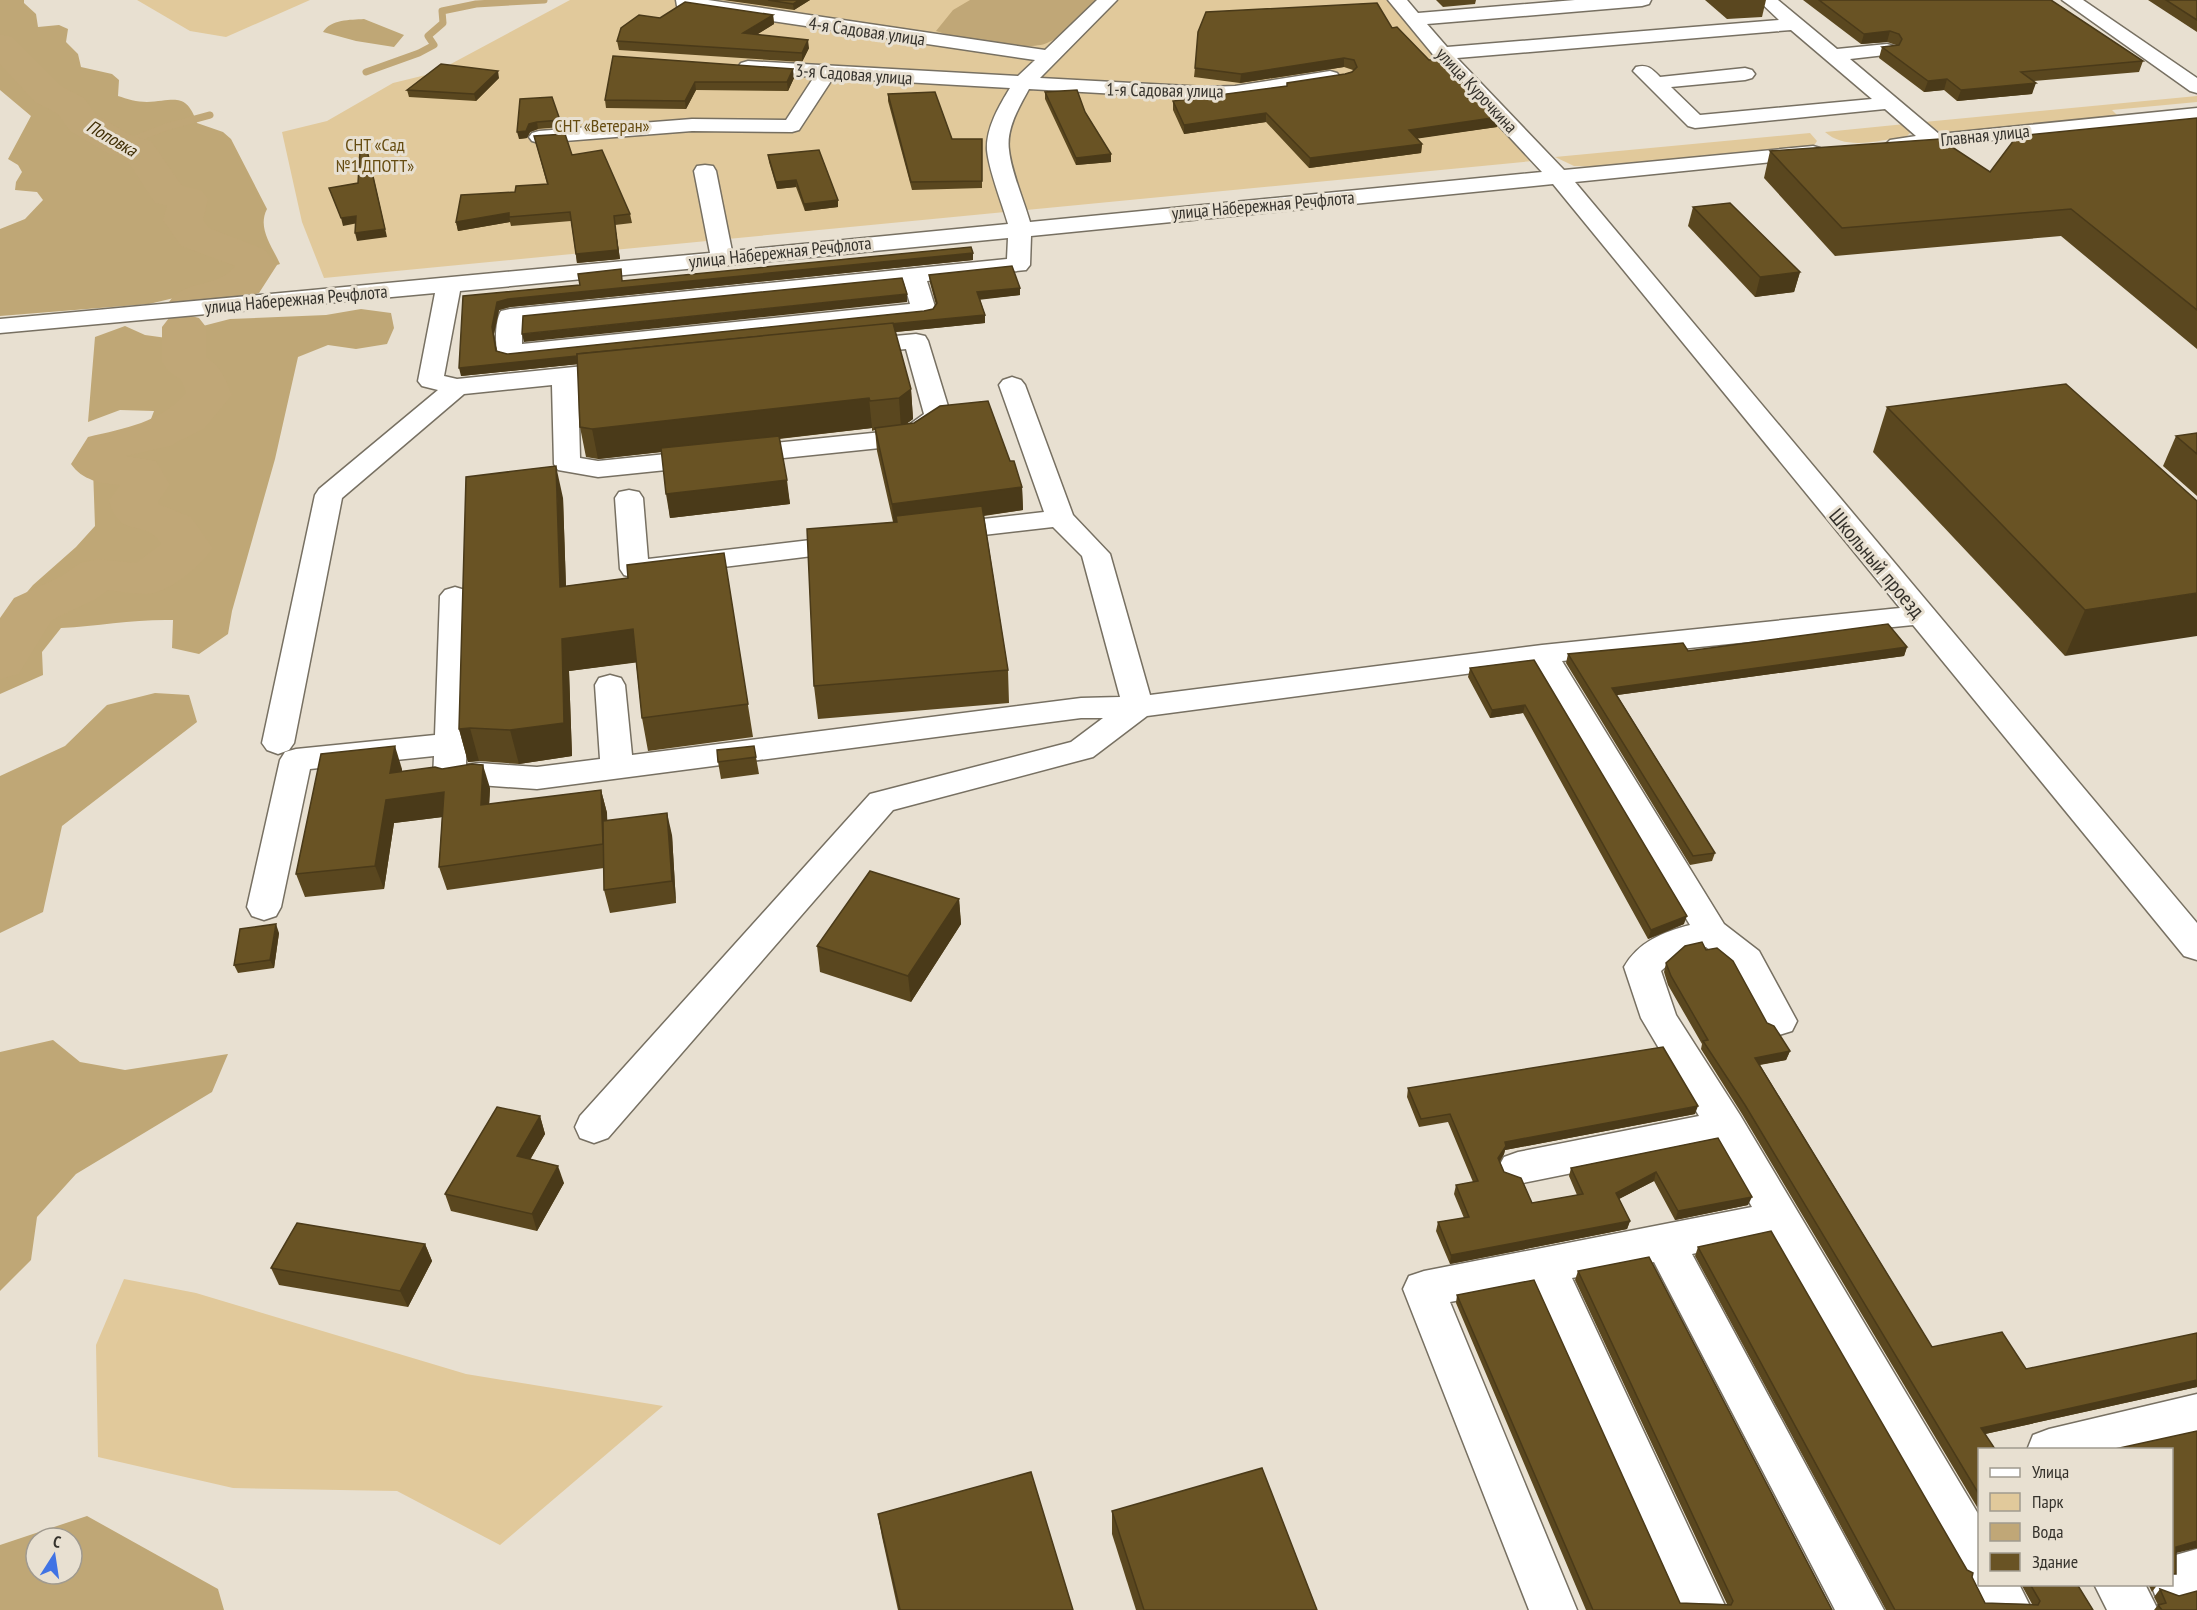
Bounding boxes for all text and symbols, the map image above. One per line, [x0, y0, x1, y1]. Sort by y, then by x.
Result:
street label: 4-я Садовая улица [807, 11, 927, 51]
street label: улица Курочкина [1431, 42, 1523, 138]
street label: 3-я Садовая улица [795, 58, 913, 90]
street label: 1-я Садовая улица [1106, 77, 1224, 103]
water label: Поповка [83, 114, 142, 162]
park label: СНТ «Ветеран» [555, 114, 649, 137]
street label: Главная улица [1939, 119, 2031, 151]
park label: СНТ «Сад №1 ДПОТТ» [336, 133, 414, 177]
street label: улица Набережная Речфлота [1171, 186, 1355, 224]
street label: улица Набережная Речфлота [688, 231, 872, 273]
street label: улица Набережная Речфлота [204, 280, 388, 318]
street label: Школьный проезд [1823, 503, 1931, 623]
legend [1978, 1448, 2173, 1586]
text: Улица [2032, 1460, 2069, 1483]
text: Парк [2032, 1490, 2063, 1513]
text: Вода [2032, 1520, 2063, 1543]
north arrow [24, 1526, 84, 1586]
text: С [51, 1531, 63, 1552]
text: Здание [2032, 1550, 2078, 1573]

